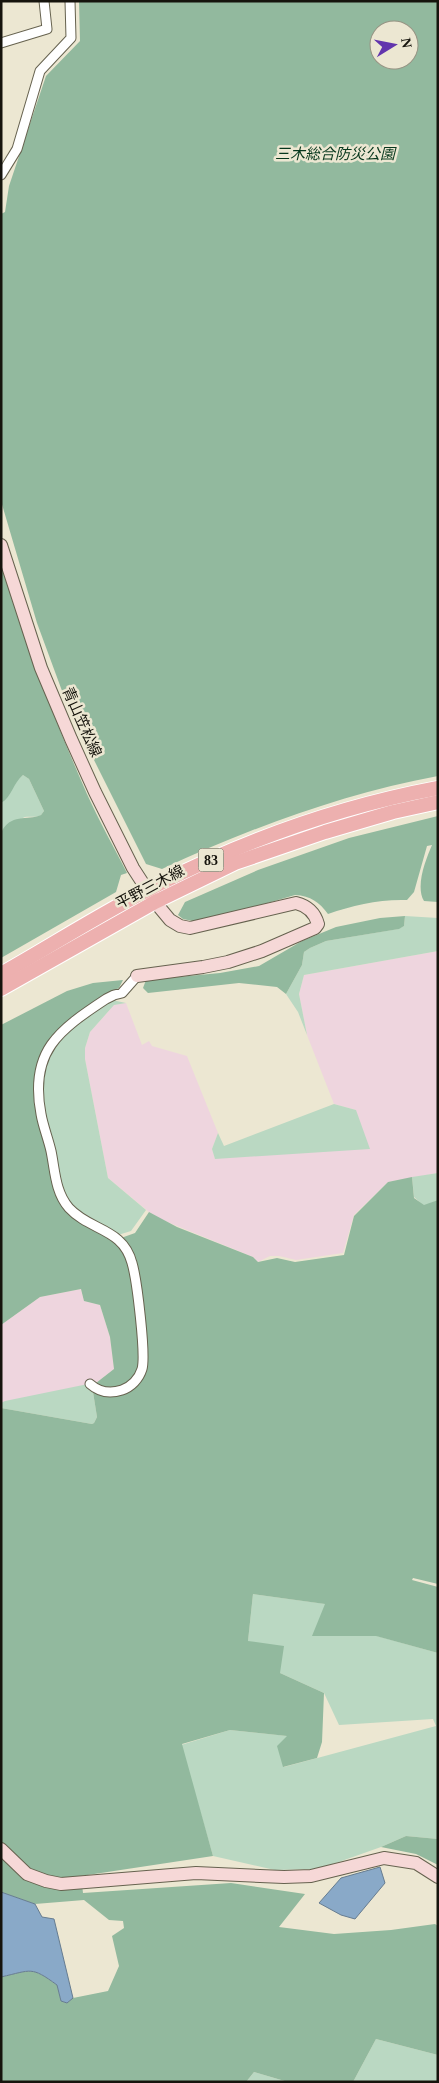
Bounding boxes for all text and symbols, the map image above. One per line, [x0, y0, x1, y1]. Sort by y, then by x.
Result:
north arrow [369, 20, 419, 70]
text: N [398, 37, 415, 49]
park label: 三木総合防災公園 [275, 146, 397, 162]
street label: 青山笠松線 [59, 684, 105, 760]
road number: 83 [198, 848, 224, 872]
street label: 平野三木線 [113, 862, 187, 912]

